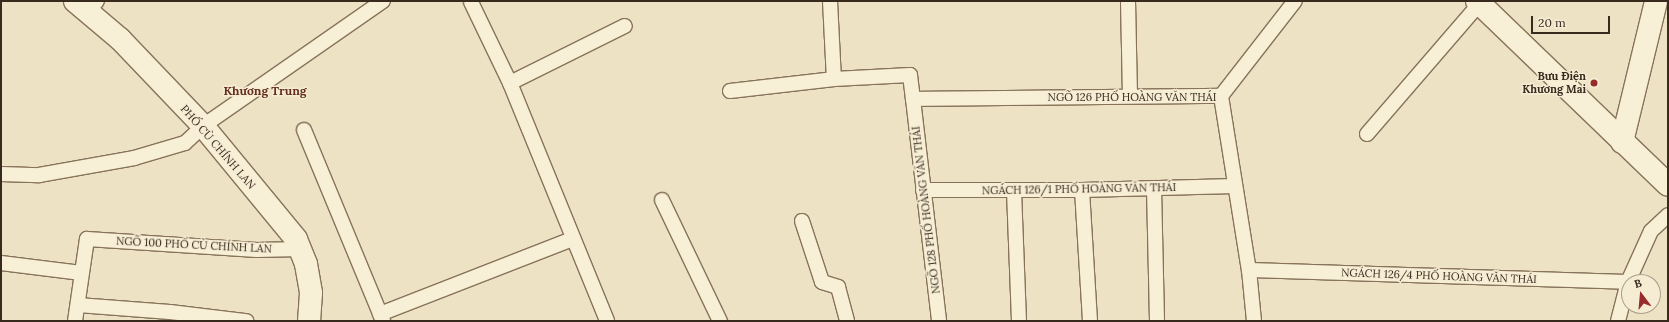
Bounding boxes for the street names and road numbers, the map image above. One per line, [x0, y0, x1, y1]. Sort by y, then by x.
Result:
street label: NGÕ 126 PHỐ HOÀNG VĂN THÁI [1048, 90, 1216, 104]
street label: PHỐ CÙ CHÍNH LAN [178, 102, 258, 192]
street label: NGÕ 128 PHỐ HOÀNG VĂN THÁI [909, 126, 943, 294]
street label: NGÁCH 126/1 PHỐ HOÀNG VĂN THÁI [982, 181, 1176, 197]
street label: NGÕ 100 PHỐ CÙ CHÍNH LAN [116, 234, 272, 256]
street label: NGÁCH 126/4 PHỐ HOÀNG VĂN THÁI [1341, 266, 1537, 286]

